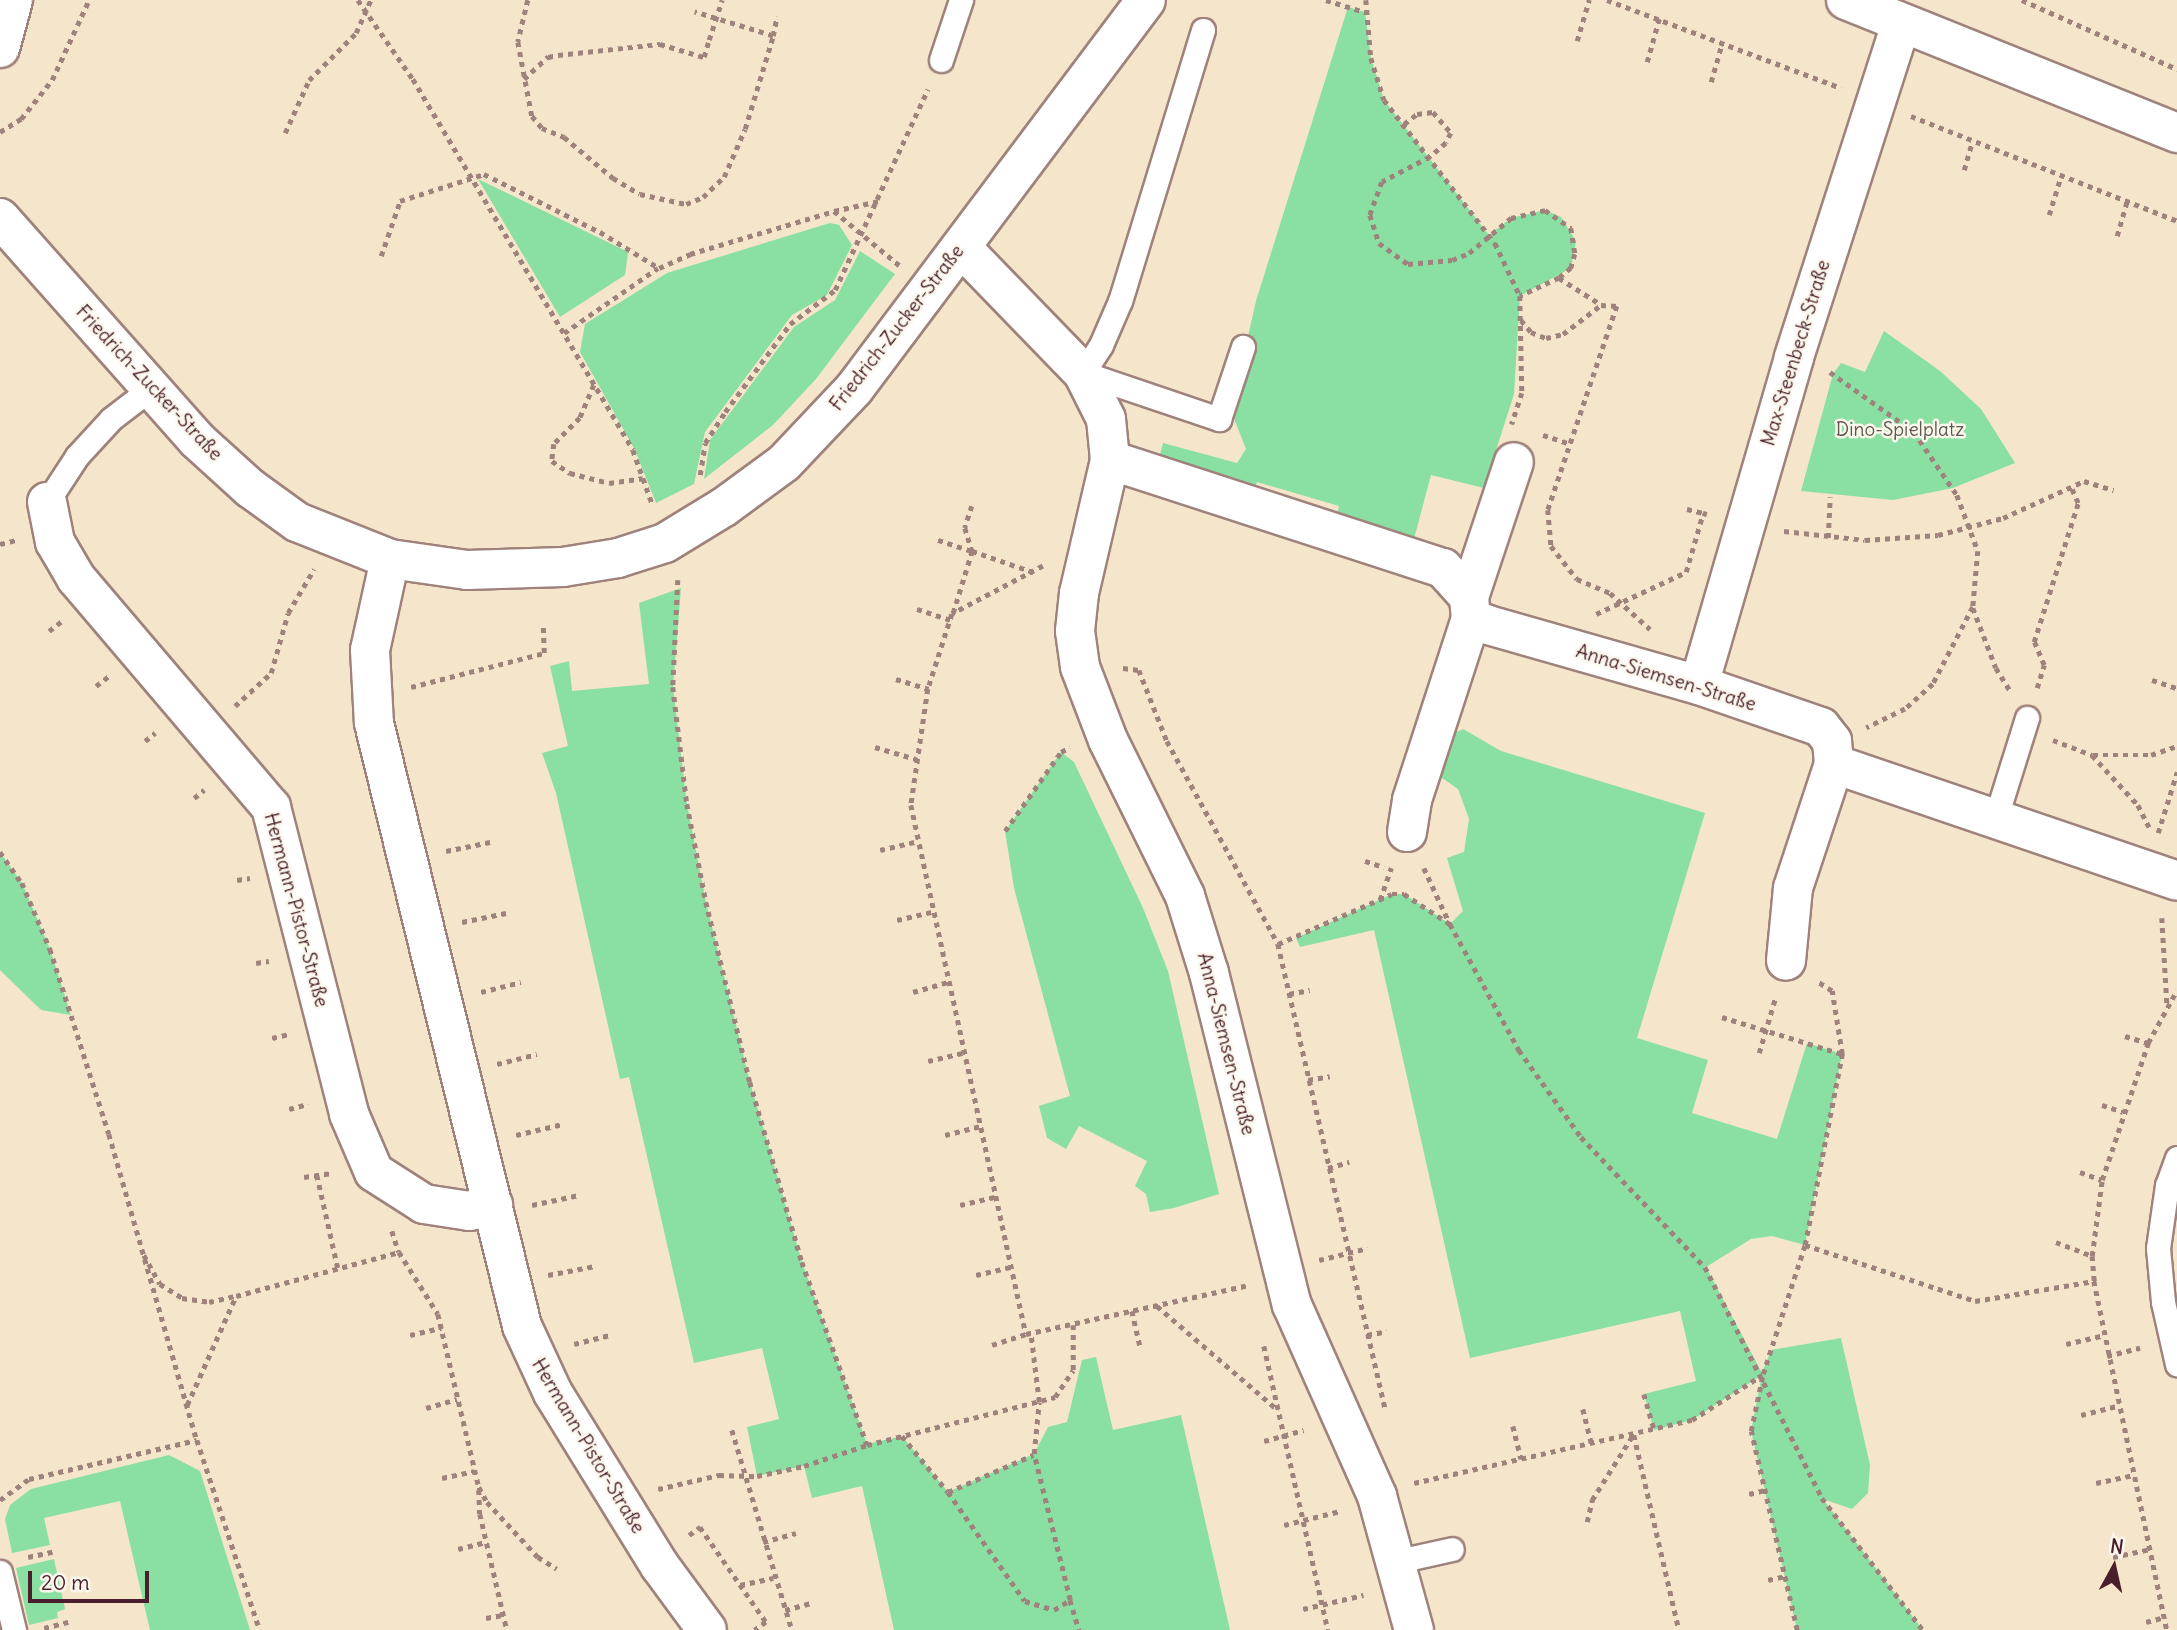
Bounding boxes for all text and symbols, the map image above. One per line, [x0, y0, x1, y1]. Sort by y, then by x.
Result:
street label: Friedrich-Zucker-Straße [825, 241, 969, 415]
street label: Max-Steenbeck-Straße [1757, 257, 1835, 449]
street label: Friedrich-Zucker-Straße [71, 301, 227, 465]
park label: Dino-Spielplatz [1836, 419, 1964, 441]
street label: Anna-Siemsen-Straße [1573, 640, 1759, 716]
street label: Hermann-Pistor-Straße [259, 810, 333, 1010]
street label: Anna-Siemsen-Straße [1192, 950, 1260, 1138]
street label: Hermann-Pistor-Straße [527, 1354, 649, 1538]
north arrow [2079, 1532, 2149, 1602]
text: N [2109, 1533, 2125, 1559]
scale bar [32, 1556, 152, 1600]
text: 20 m [41, 1569, 90, 1596]

